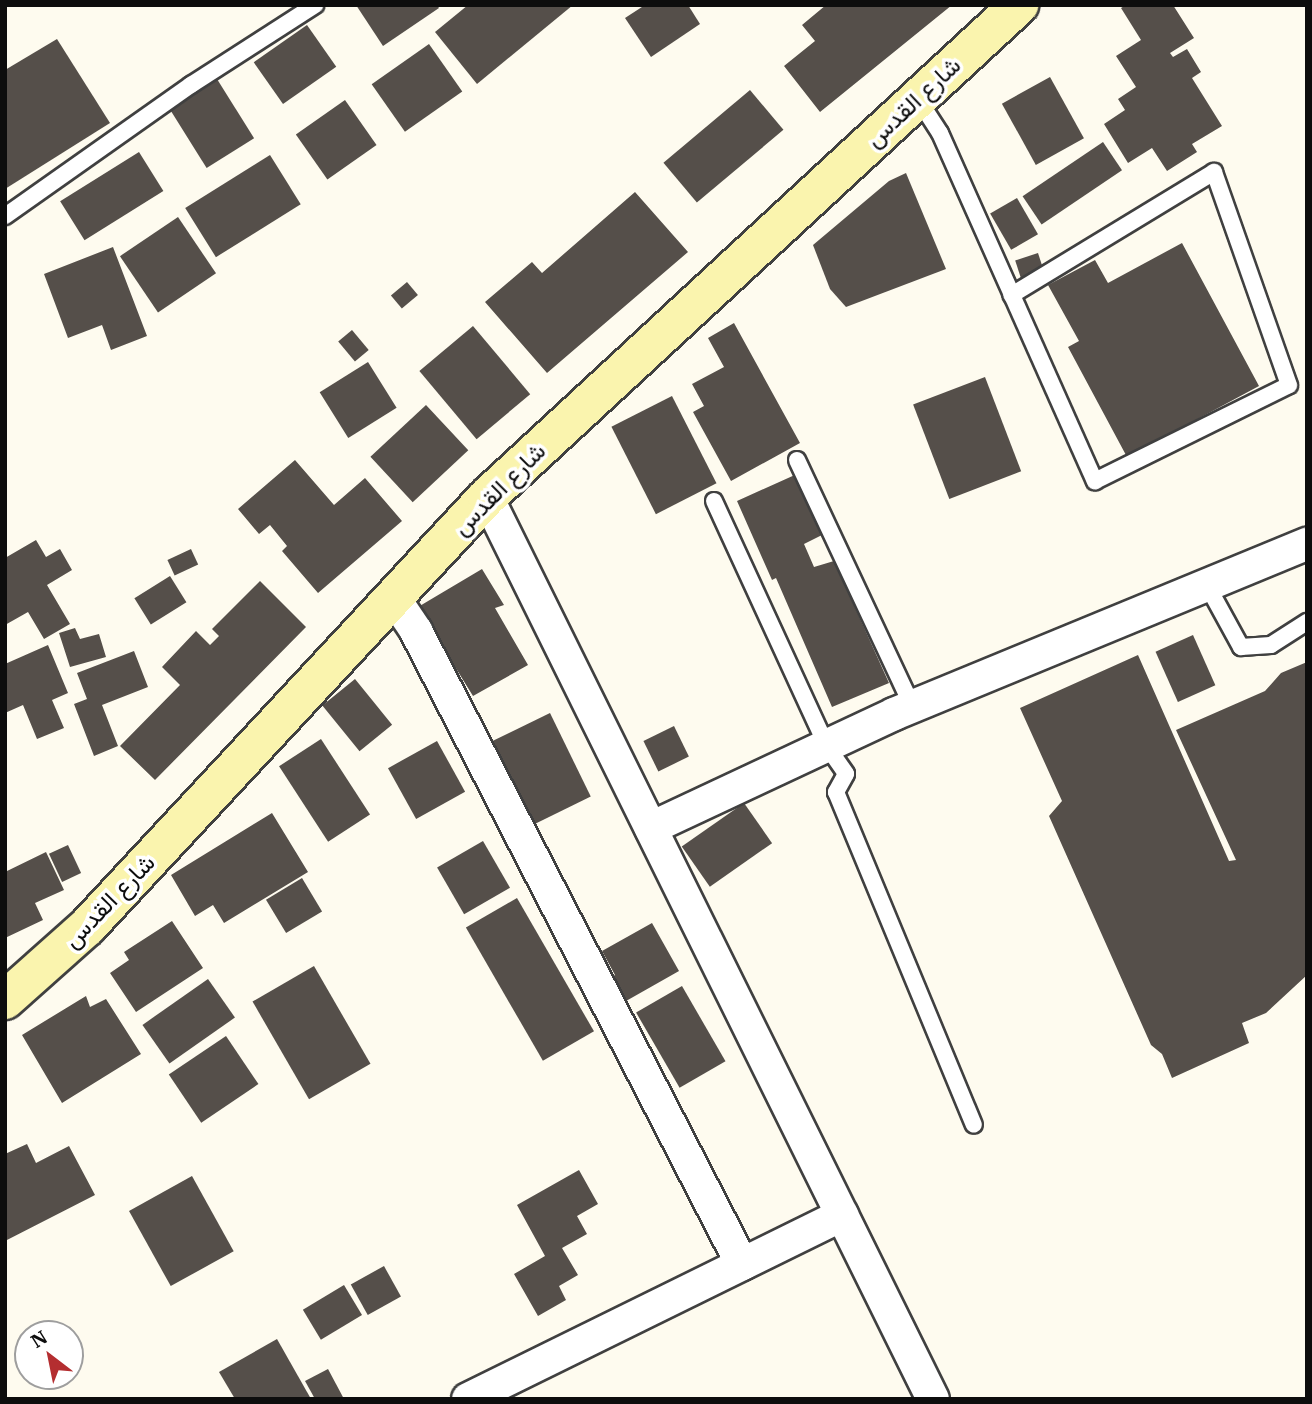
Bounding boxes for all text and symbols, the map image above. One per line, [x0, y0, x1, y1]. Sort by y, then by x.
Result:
street label: شارع القدس [860, 51, 966, 153]
street label: شارع القدس [447, 437, 551, 541]
street label: شارع القدس [57, 848, 161, 954]
north arrow [14, 1320, 84, 1390]
text: N [26, 1325, 52, 1353]

